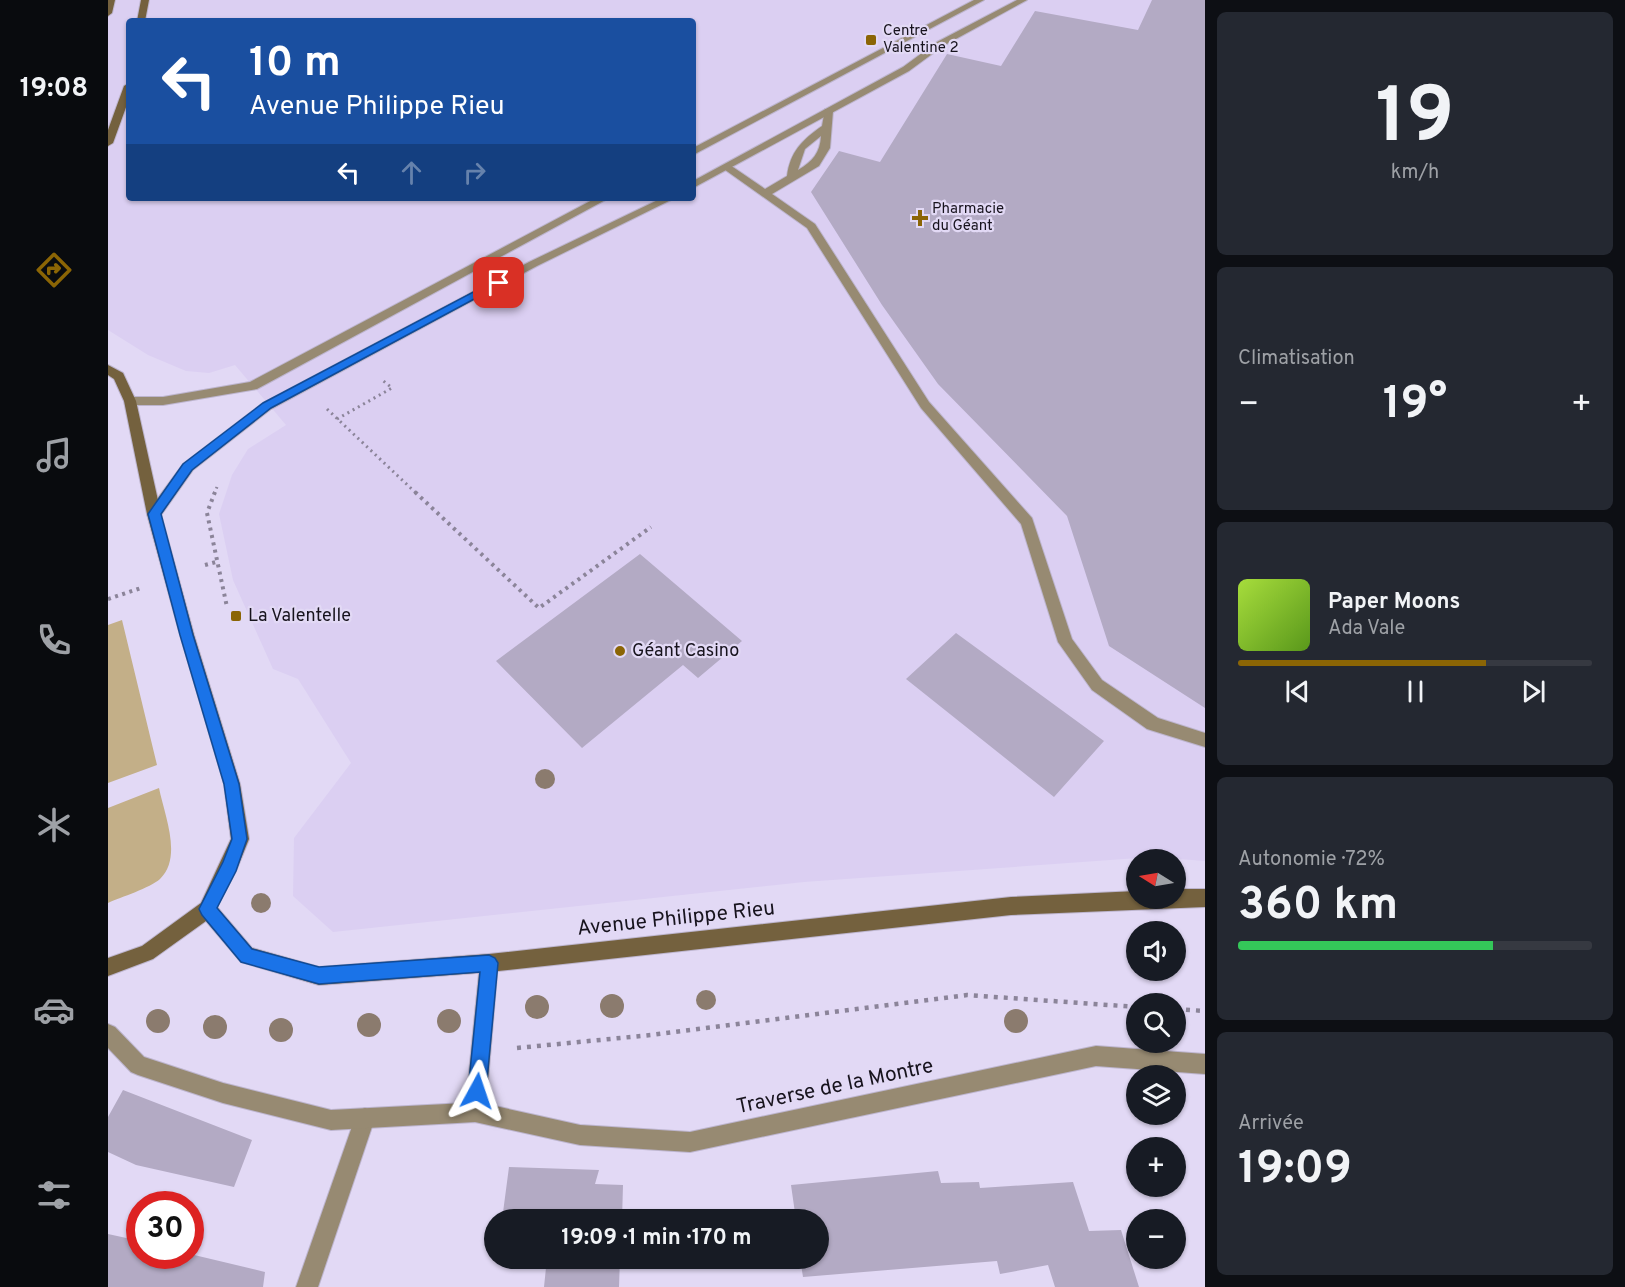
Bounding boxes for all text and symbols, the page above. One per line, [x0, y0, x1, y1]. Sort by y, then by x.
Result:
place label: Centre Valentine 2 [883, 22, 959, 58]
marker: Centre Valentine 2 [864, 33, 878, 47]
text: 10 m [249, 38, 341, 91]
icon: left [150, 42, 228, 120]
text: 19 [1375, 71, 1455, 170]
text: 19:08 [20, 72, 88, 106]
text: Avenue Philippe Rieu [249, 90, 505, 124]
icon: left [332, 156, 365, 189]
icon: ahead [395, 156, 428, 189]
icon: right [458, 156, 491, 189]
text: km/h [1391, 160, 1439, 186]
place label: Pharmacie du Géant [932, 200, 1004, 236]
marker: Pharmacie du Géant [913, 211, 927, 225]
icon: directions [33, 249, 75, 291]
pin [473, 257, 524, 308]
icon: arrive [482, 266, 515, 299]
text: Climatisation [1238, 346, 1355, 372]
text: 19° [1383, 377, 1447, 434]
text: − [1238, 385, 1259, 427]
text: + [1571, 385, 1592, 427]
icon: music [33, 434, 75, 476]
text: Paper Moons [1328, 589, 1460, 616]
place label: La Valentelle [248, 605, 351, 628]
marker: La Valentelle [229, 609, 243, 623]
text: Ada Vale [1328, 616, 1405, 642]
icon: phone [33, 619, 75, 661]
place label: Géant Casino [632, 640, 739, 663]
marker: Géant Casino [613, 644, 627, 658]
icon: previous [1281, 675, 1314, 708]
icon: pause [1399, 675, 1432, 708]
icon: next [1517, 675, 1550, 708]
icon: climate [33, 804, 75, 846]
text: Autonomie · 72% [1238, 847, 1385, 873]
north arrow [1126, 849, 1186, 909]
map controls [1126, 849, 1186, 1269]
text: 360 km [1238, 878, 1398, 935]
street label: Avenue Philippe Rieu [576, 895, 776, 943]
button: sound [1126, 921, 1186, 981]
icon: car [33, 989, 75, 1031]
button: search [1126, 993, 1186, 1053]
street label: Traverse de la Montre [734, 1053, 936, 1121]
position arrow [445, 1059, 509, 1123]
button: layers [1126, 1065, 1186, 1125]
text: Arrivée [1238, 1111, 1304, 1137]
button: + [1126, 1137, 1186, 1197]
text: 19:09 [1238, 1142, 1352, 1199]
icon: filters [33, 1174, 75, 1216]
speed limit sign: 30 [126, 1191, 204, 1269]
button: − [1126, 1209, 1186, 1269]
text: 19:09 · 1 min · 170 m [561, 1225, 752, 1252]

